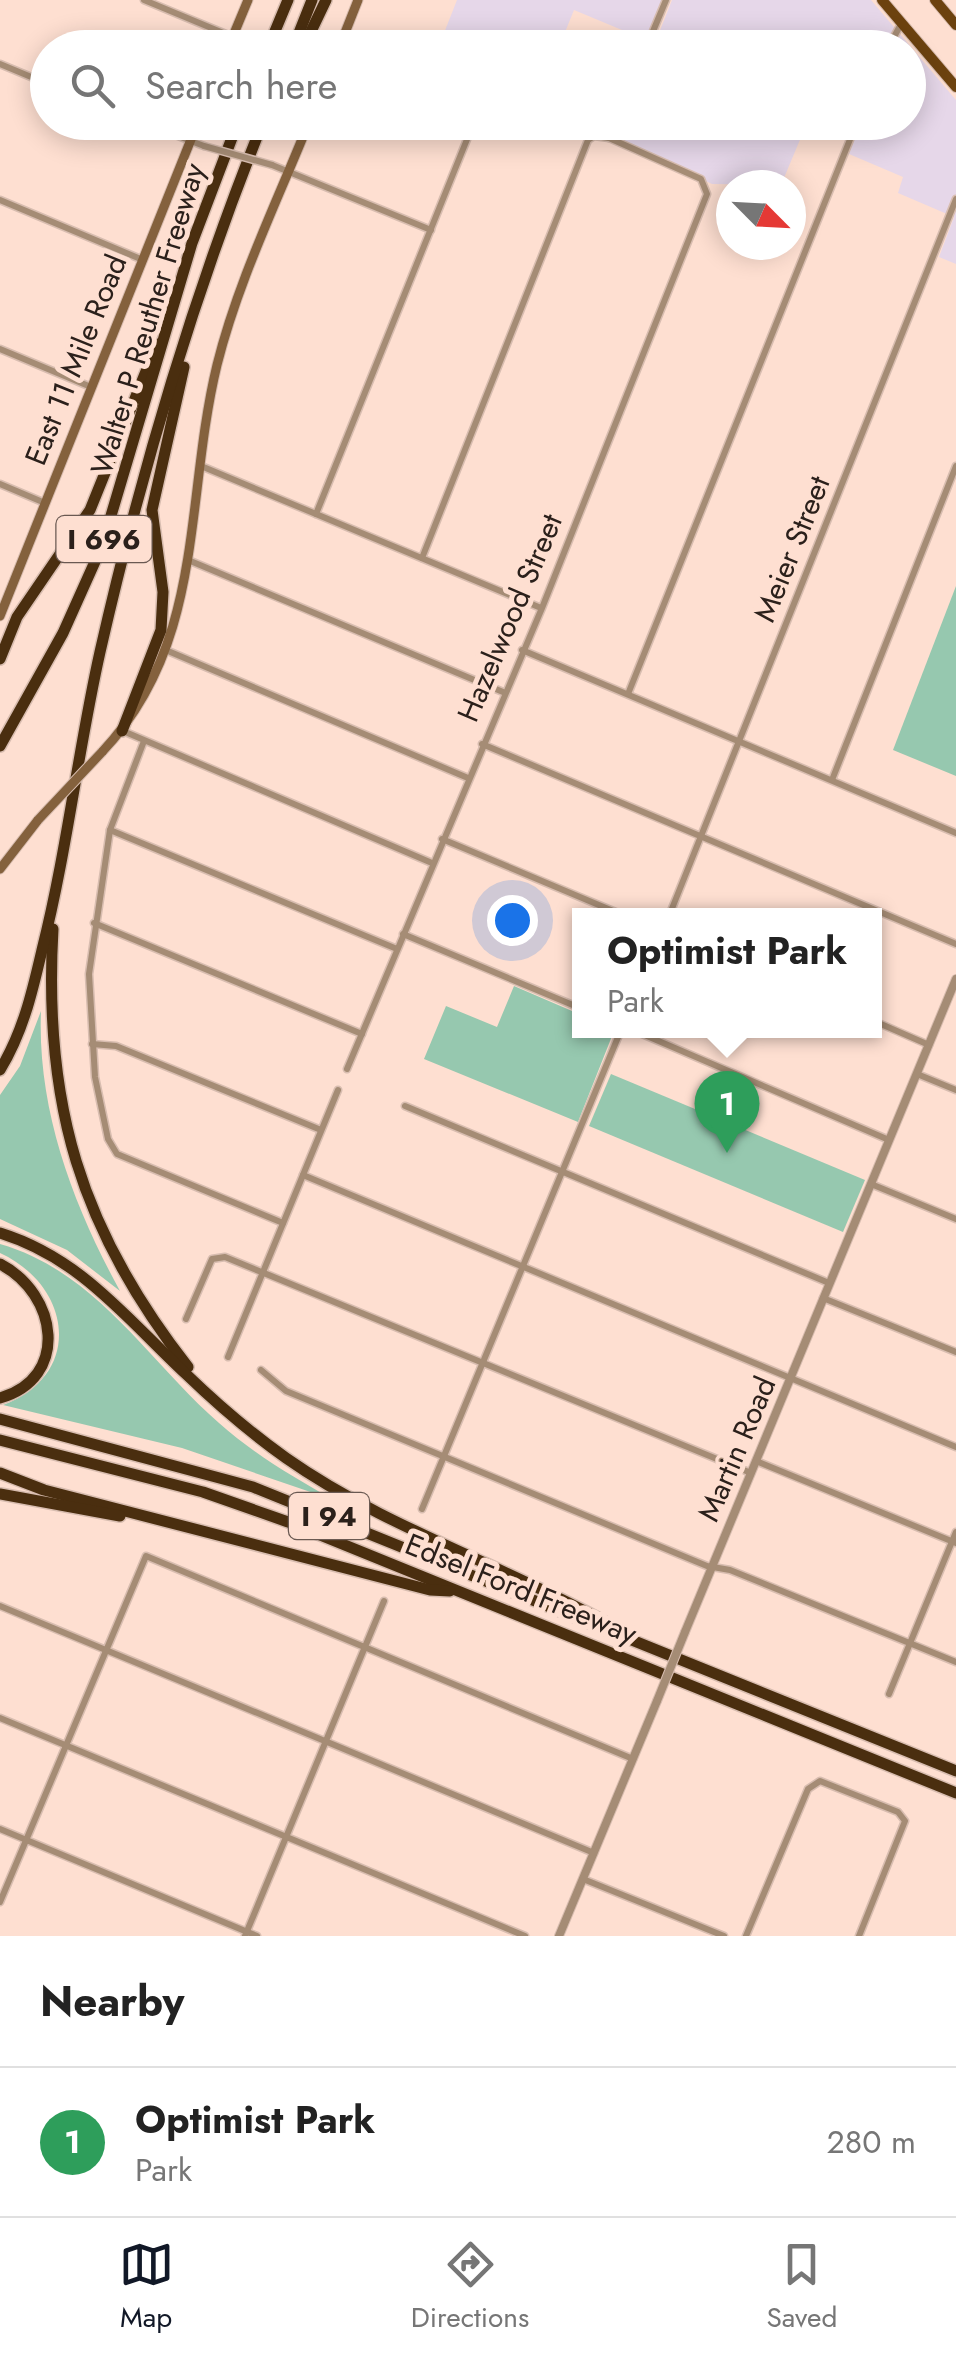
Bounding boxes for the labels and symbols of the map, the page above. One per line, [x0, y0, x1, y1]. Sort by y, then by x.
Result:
street label: Walter P Reuther Freeway [80, 157, 216, 480]
north arrow [716, 170, 806, 260]
street label: East 11 Mile Road [14, 248, 137, 471]
street label: Meier Street [743, 469, 841, 628]
street label: Hazelwood Street [446, 507, 573, 728]
road number: I 696 [56, 516, 152, 562]
your location [487, 895, 538, 946]
pin: 1 [694, 1070, 760, 1153]
street label: Martin Road [687, 1370, 786, 1528]
road number: I 94 [289, 1493, 369, 1539]
street label: Edsel Ford Freeway [399, 1522, 644, 1655]

